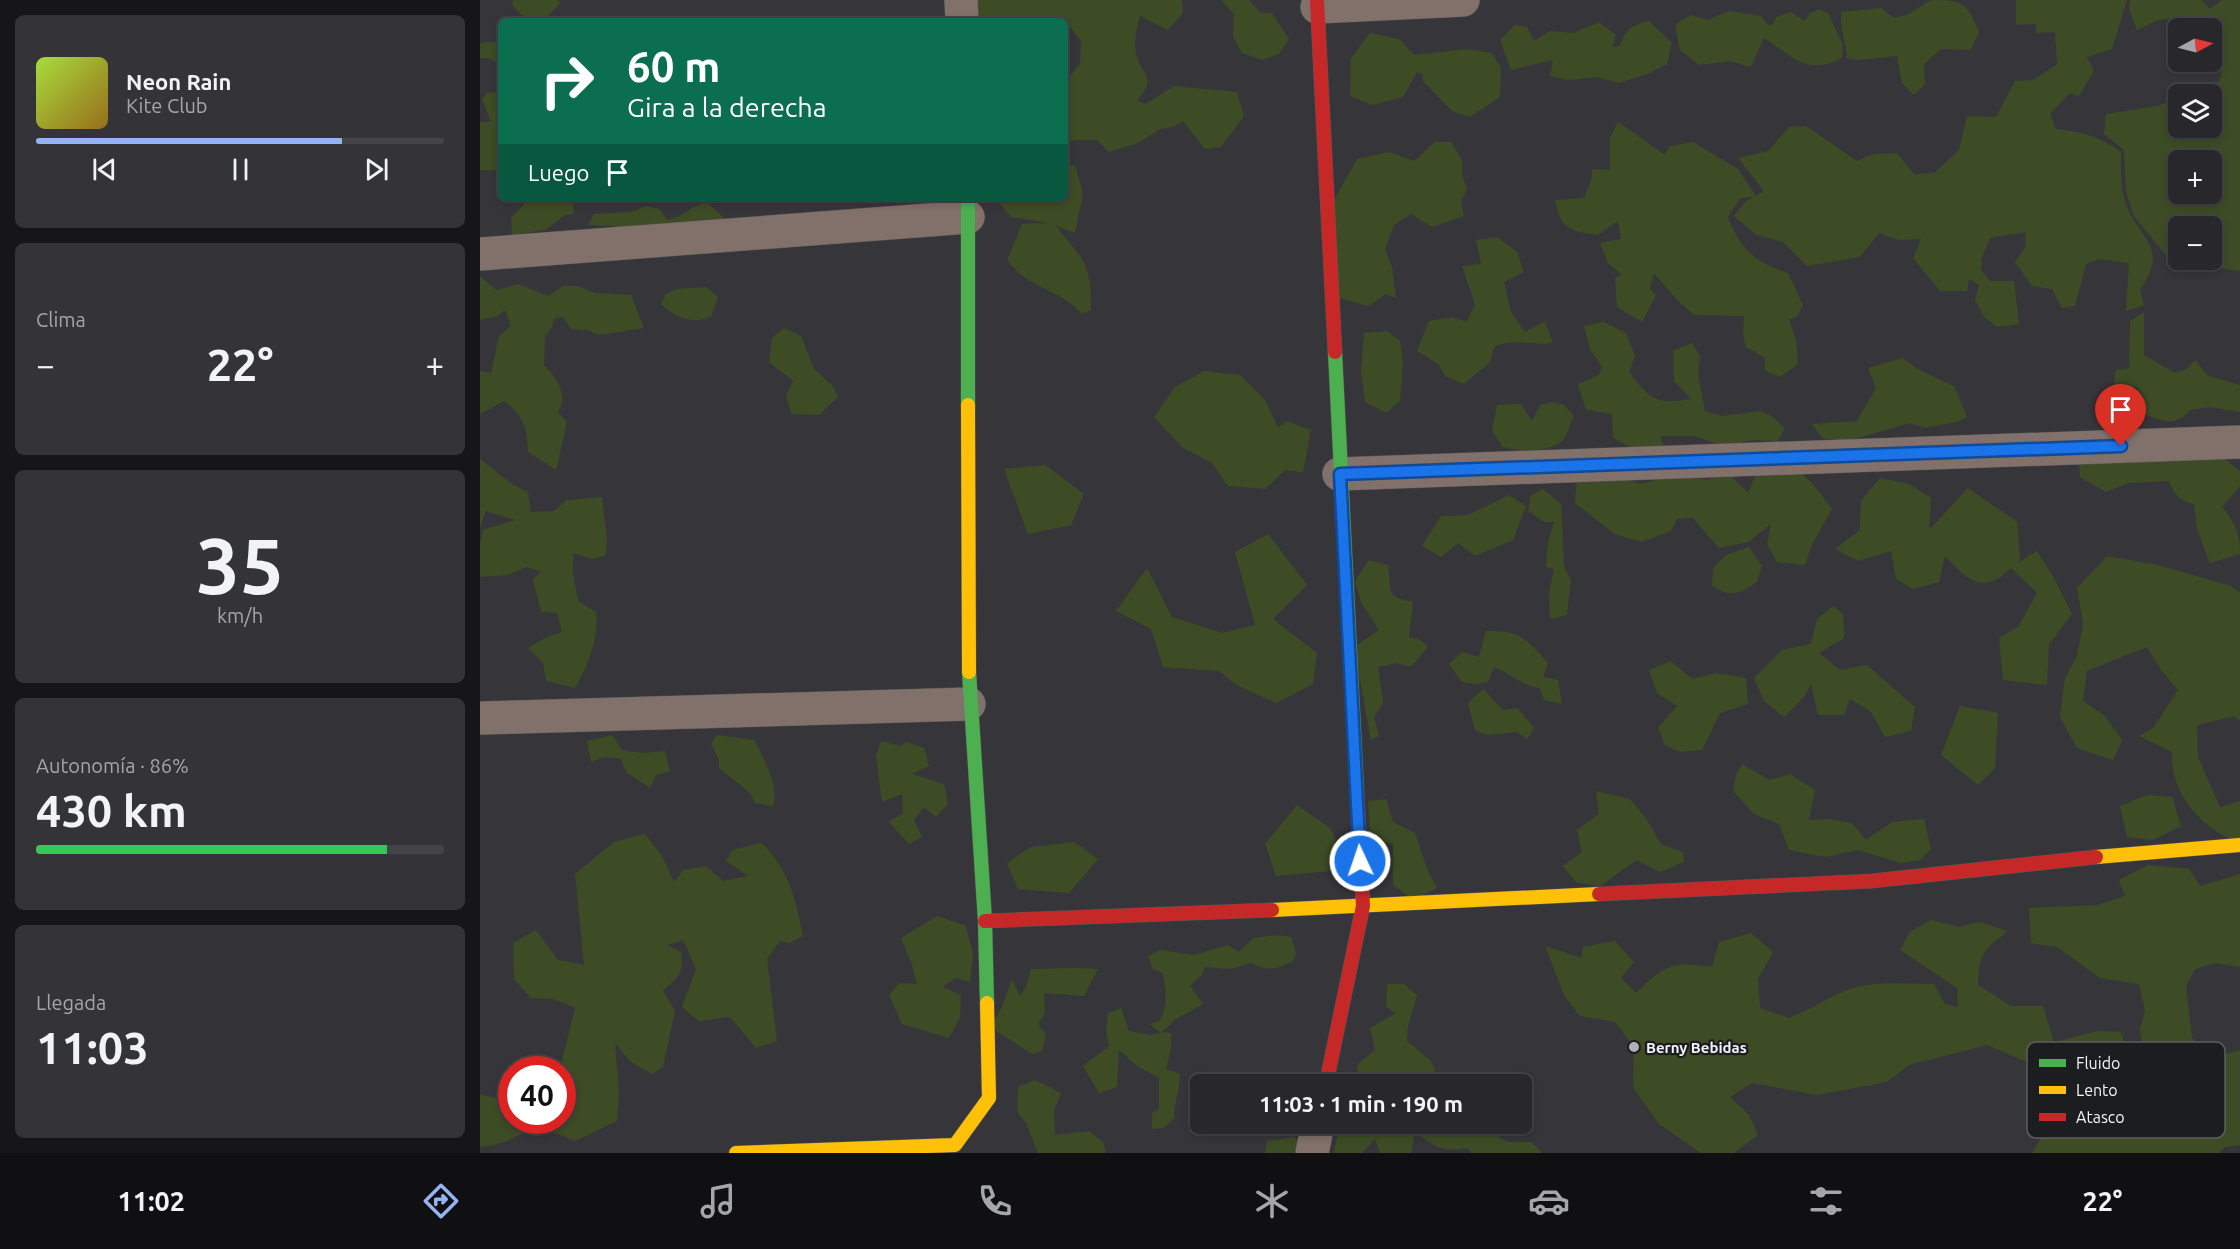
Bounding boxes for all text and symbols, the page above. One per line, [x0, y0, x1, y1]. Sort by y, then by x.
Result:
north arrow [2168, 18, 2222, 72]
map controls [2168, 18, 2222, 270]
icon: right [528, 42, 606, 120]
text: 60 m [627, 43, 721, 90]
text: Neon Rain [126, 69, 231, 94]
button: layers [2168, 84, 2222, 138]
text: Gira a la derecha [627, 92, 827, 122]
text: Kite Club [126, 94, 208, 117]
button: + [2168, 150, 2222, 204]
icon: previous [88, 153, 121, 186]
icon: pause [224, 153, 257, 186]
icon: next [360, 153, 393, 186]
icon: arrive [601, 156, 634, 189]
text: Luego [528, 160, 589, 185]
button: − [2168, 216, 2222, 270]
text: Clima [36, 308, 86, 331]
text: 22° [207, 339, 273, 390]
text: − [36, 346, 55, 383]
text: + [425, 346, 444, 383]
pin [2095, 384, 2146, 446]
icon: arrive [2104, 393, 2137, 426]
text: 35 [196, 521, 284, 609]
text: km/h [217, 604, 263, 627]
text: Autonomía · 86% [36, 754, 189, 777]
text: 430 km [36, 785, 187, 836]
position arrow [1328, 829, 1392, 893]
text: Llegada [36, 991, 106, 1014]
text: 11:03 [36, 1022, 149, 1073]
place label: Berny Bebidas [1646, 1039, 1747, 1056]
marker: Berny Bebidas [1627, 1040, 1641, 1054]
legend [2027, 1042, 2225, 1138]
text: Fluido [2076, 1054, 2120, 1072]
speed limit sign: 40 [498, 1056, 576, 1134]
text: Lento [2076, 1081, 2118, 1099]
text: 11:03 · 1 min · 190 m [1259, 1091, 1463, 1116]
text: Atasco [2076, 1108, 2125, 1126]
icon: directions [420, 1180, 462, 1222]
icon: music [697, 1180, 739, 1222]
icon: phone [974, 1180, 1016, 1222]
icon: climate [1251, 1180, 1293, 1222]
icon: car [1528, 1180, 1570, 1222]
icon: filters [1805, 1180, 1847, 1222]
text: 11:02 [118, 1186, 185, 1216]
text: 22° [2082, 1186, 2122, 1216]

